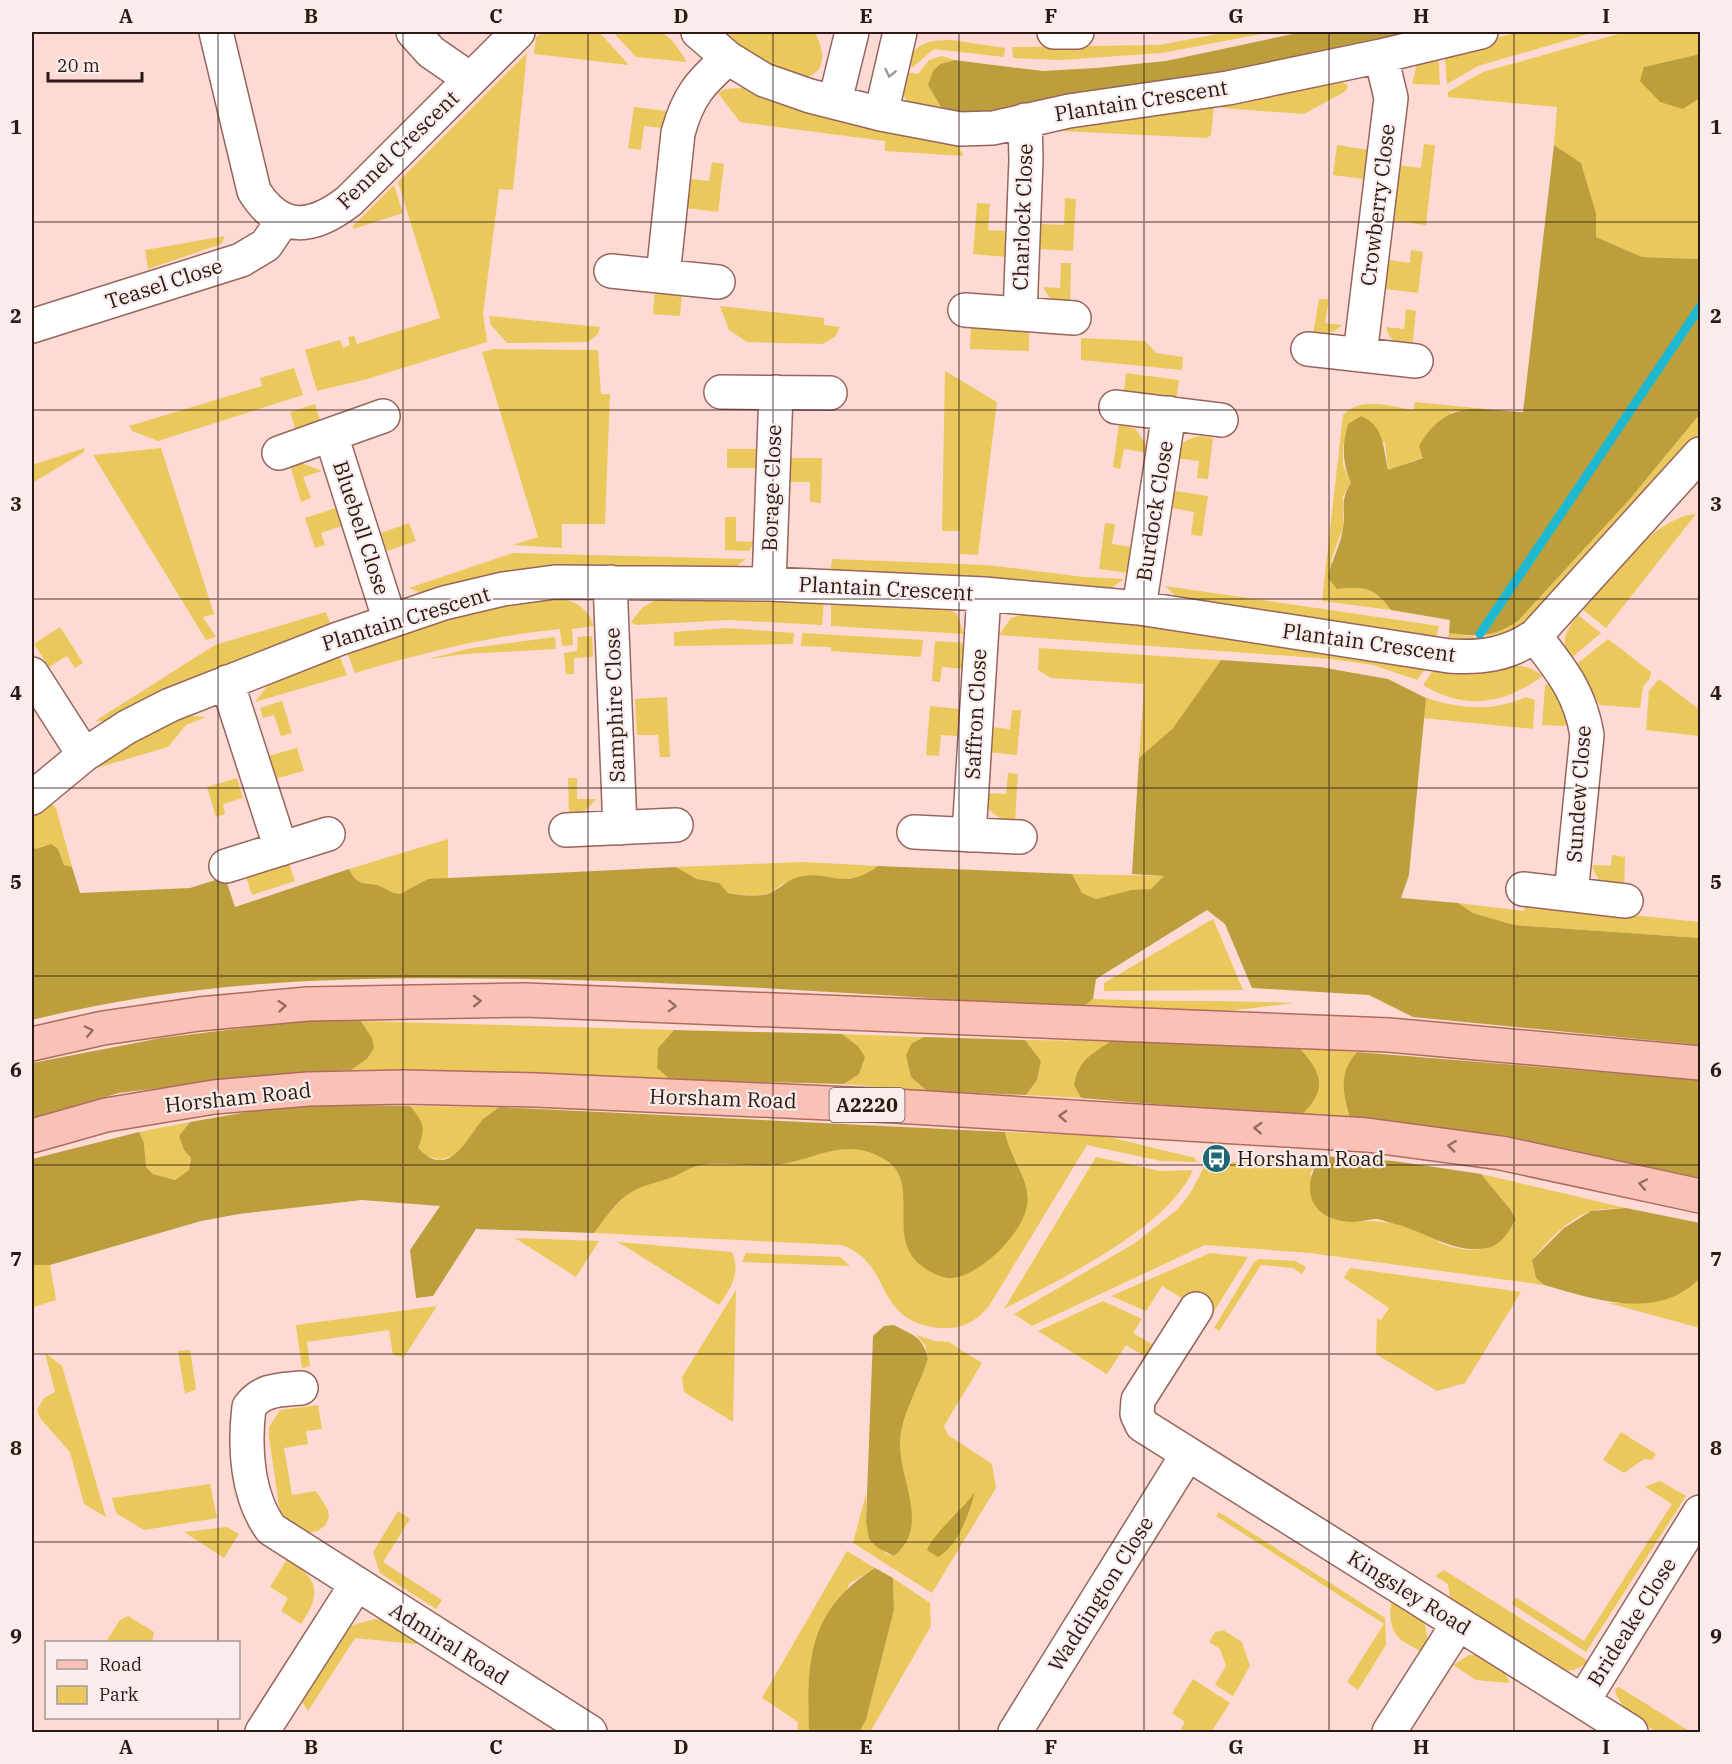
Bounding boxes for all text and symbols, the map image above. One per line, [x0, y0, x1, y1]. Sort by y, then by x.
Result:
text: A [119, 2, 133, 29]
text: B [304, 2, 318, 29]
text: C [489, 2, 503, 29]
text: D [673, 2, 689, 29]
text: E [859, 2, 873, 29]
text: F [1045, 2, 1057, 29]
text: G [1228, 2, 1244, 29]
text: H [1413, 2, 1429, 29]
text: I [1602, 2, 1610, 29]
scale bar [48, 45, 142, 83]
text: 20 m [57, 54, 100, 77]
one-way arrow [885, 67, 898, 77]
street label: Plantain Crescent [1052, 73, 1229, 128]
street label: Fennel Crescent [330, 84, 464, 215]
text: 1 [10, 113, 22, 140]
text: 1 [1710, 113, 1722, 140]
street label: Crowberry Close [1353, 122, 1401, 288]
street label: Charlock Close [1005, 143, 1039, 291]
street label: Teasel Close [102, 251, 226, 315]
text: 2 [10, 302, 22, 329]
text: 2 [1710, 302, 1722, 329]
street label: Borage Close [755, 424, 787, 552]
street label: Burdock Close [1129, 438, 1179, 583]
street label: Bluebell Close [327, 457, 397, 598]
text: 3 [10, 490, 22, 517]
text: 3 [1710, 490, 1722, 517]
street label: Plantain Crescent [798, 569, 974, 607]
street label: Plantain Crescent [318, 579, 493, 657]
street label: Plantain Crescent [1281, 616, 1458, 668]
street label: Samphire Close [597, 627, 631, 783]
street label: Saffron Close [958, 648, 992, 780]
text: 4 [10, 679, 22, 706]
text: 4 [1710, 679, 1722, 706]
street label: Sundew Close [1559, 724, 1597, 863]
text: 5 [10, 868, 22, 895]
text: 5 [1710, 868, 1722, 895]
one-way arrow [472, 994, 481, 1007]
one-way arrow [277, 1000, 286, 1013]
one-way arrow [667, 1000, 676, 1012]
one-way arrow [83, 1026, 93, 1039]
text: 6 [10, 1056, 22, 1083]
text: 6 [1710, 1056, 1722, 1083]
street label: Horsham Road [163, 1075, 313, 1119]
street label: Horsham Road [649, 1081, 797, 1115]
road number: A2220 [830, 1088, 904, 1122]
one-way arrow [1059, 1109, 1068, 1122]
one-way arrow [1254, 1122, 1263, 1135]
one-way arrow [1447, 1141, 1457, 1153]
bus stop icon: Horsham Road [1200, 1143, 1232, 1175]
place label: Horsham Road [1237, 1144, 1385, 1172]
one-way arrow [1639, 1178, 1649, 1191]
text: 7 [10, 1245, 22, 1272]
text: 7 [1710, 1245, 1722, 1272]
text: 8 [10, 1434, 22, 1461]
text: 8 [1710, 1434, 1722, 1461]
street label: Waddington Close [1041, 1510, 1159, 1677]
street label: Kingsley Road [1343, 1543, 1477, 1641]
street label: Brideake Close [1580, 1552, 1682, 1691]
street label: Admiral Road [385, 1595, 515, 1691]
text: 9 [10, 1622, 22, 1649]
text: 9 [1710, 1622, 1722, 1649]
legend [45, 1641, 240, 1719]
text: Road [99, 1653, 142, 1676]
text: Park [99, 1683, 139, 1706]
text: A [119, 1733, 133, 1760]
text: B [304, 1733, 318, 1760]
text: C [489, 1733, 503, 1760]
text: D [673, 1733, 689, 1760]
text: E [859, 1733, 873, 1760]
text: F [1045, 1733, 1057, 1760]
text: G [1228, 1733, 1244, 1760]
text: H [1413, 1733, 1429, 1760]
text: I [1602, 1733, 1610, 1760]

